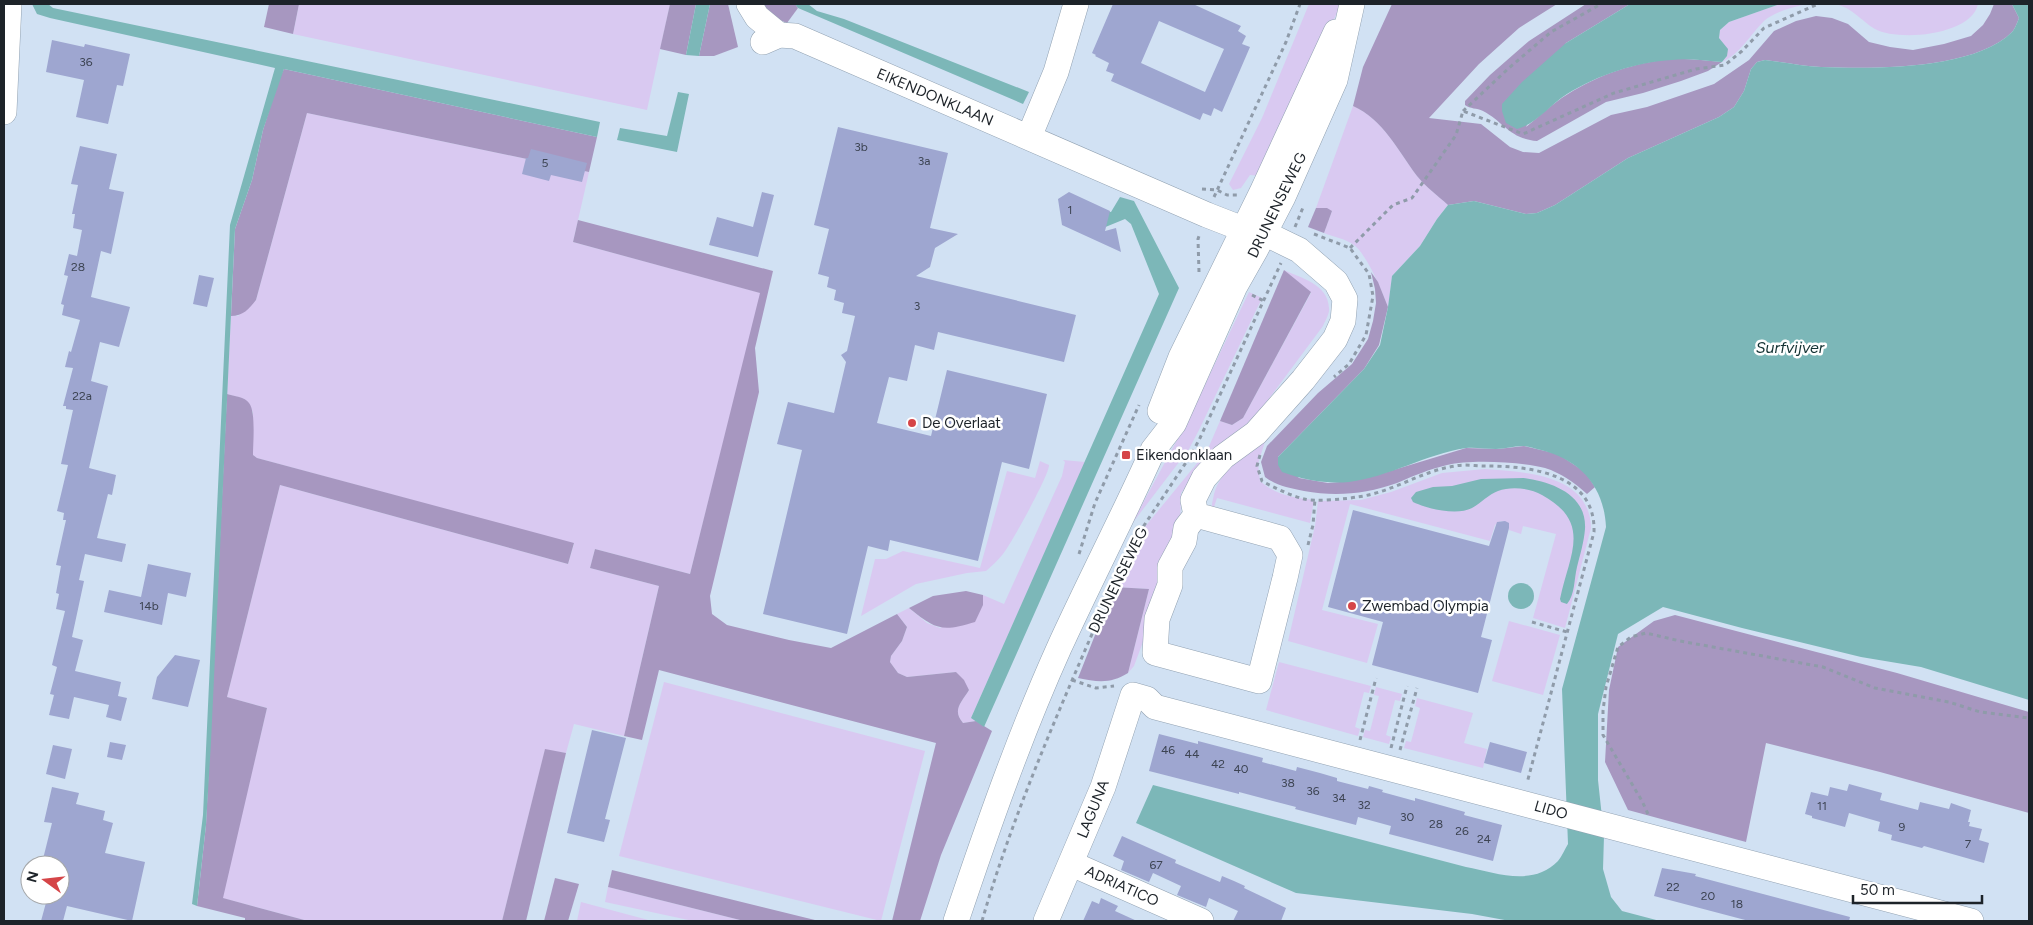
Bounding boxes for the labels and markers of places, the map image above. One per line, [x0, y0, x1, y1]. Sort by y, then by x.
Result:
place label: De Overlaat [922, 414, 1001, 432]
marker: De Overlaat [906, 417, 918, 429]
place label: Eikendonklaan [1136, 446, 1232, 464]
marker: Eikendonklaan [1120, 449, 1132, 461]
place label: Zwembad Olympia [1362, 597, 1489, 615]
marker: Zwembad Olympia [1346, 600, 1358, 612]

